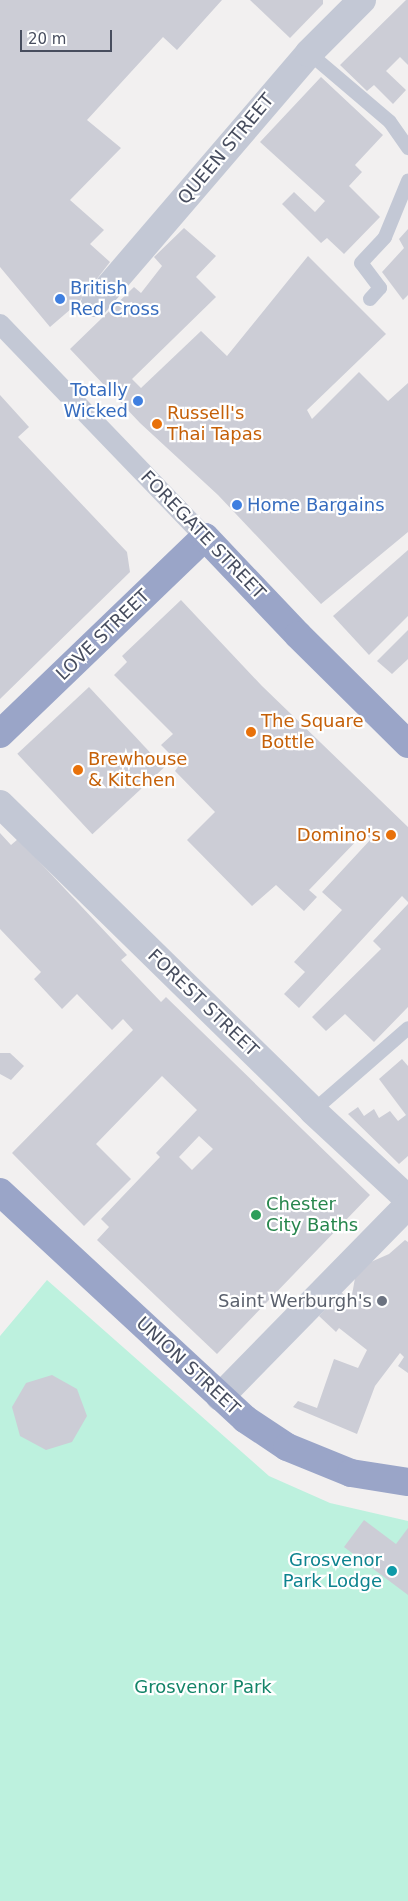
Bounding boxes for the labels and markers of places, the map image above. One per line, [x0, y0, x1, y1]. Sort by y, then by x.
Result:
place label: British Red Cross [70, 278, 159, 320]
marker: British Red Cross [54, 293, 66, 305]
place label: Totally Wicked [63, 380, 128, 422]
marker: Totally Wicked [132, 395, 144, 407]
place label: Russell's Thai Tapas [167, 403, 262, 446]
marker: Russell's Thai Tapas [151, 418, 163, 430]
place label: Home Bargains [247, 494, 385, 516]
marker: Home Bargains [231, 499, 243, 511]
place label: The Square Bottle [261, 711, 364, 754]
marker: The Square Bottle [245, 726, 257, 738]
place label: Brewhouse & Kitchen [88, 749, 187, 792]
marker: Brewhouse & Kitchen [72, 764, 84, 776]
place label: Domino's [297, 824, 381, 846]
marker: Domino's [385, 829, 397, 841]
place label: Chester City Baths [266, 1194, 358, 1236]
marker: Chester City Baths [250, 1209, 262, 1221]
place label: Saint Werburgh's [218, 1290, 372, 1312]
marker: Saint Werburgh's [376, 1295, 388, 1307]
place label: Grosvenor Park Lodge [283, 1550, 382, 1592]
marker: Grosvenor Park Lodge [386, 1565, 398, 1577]

